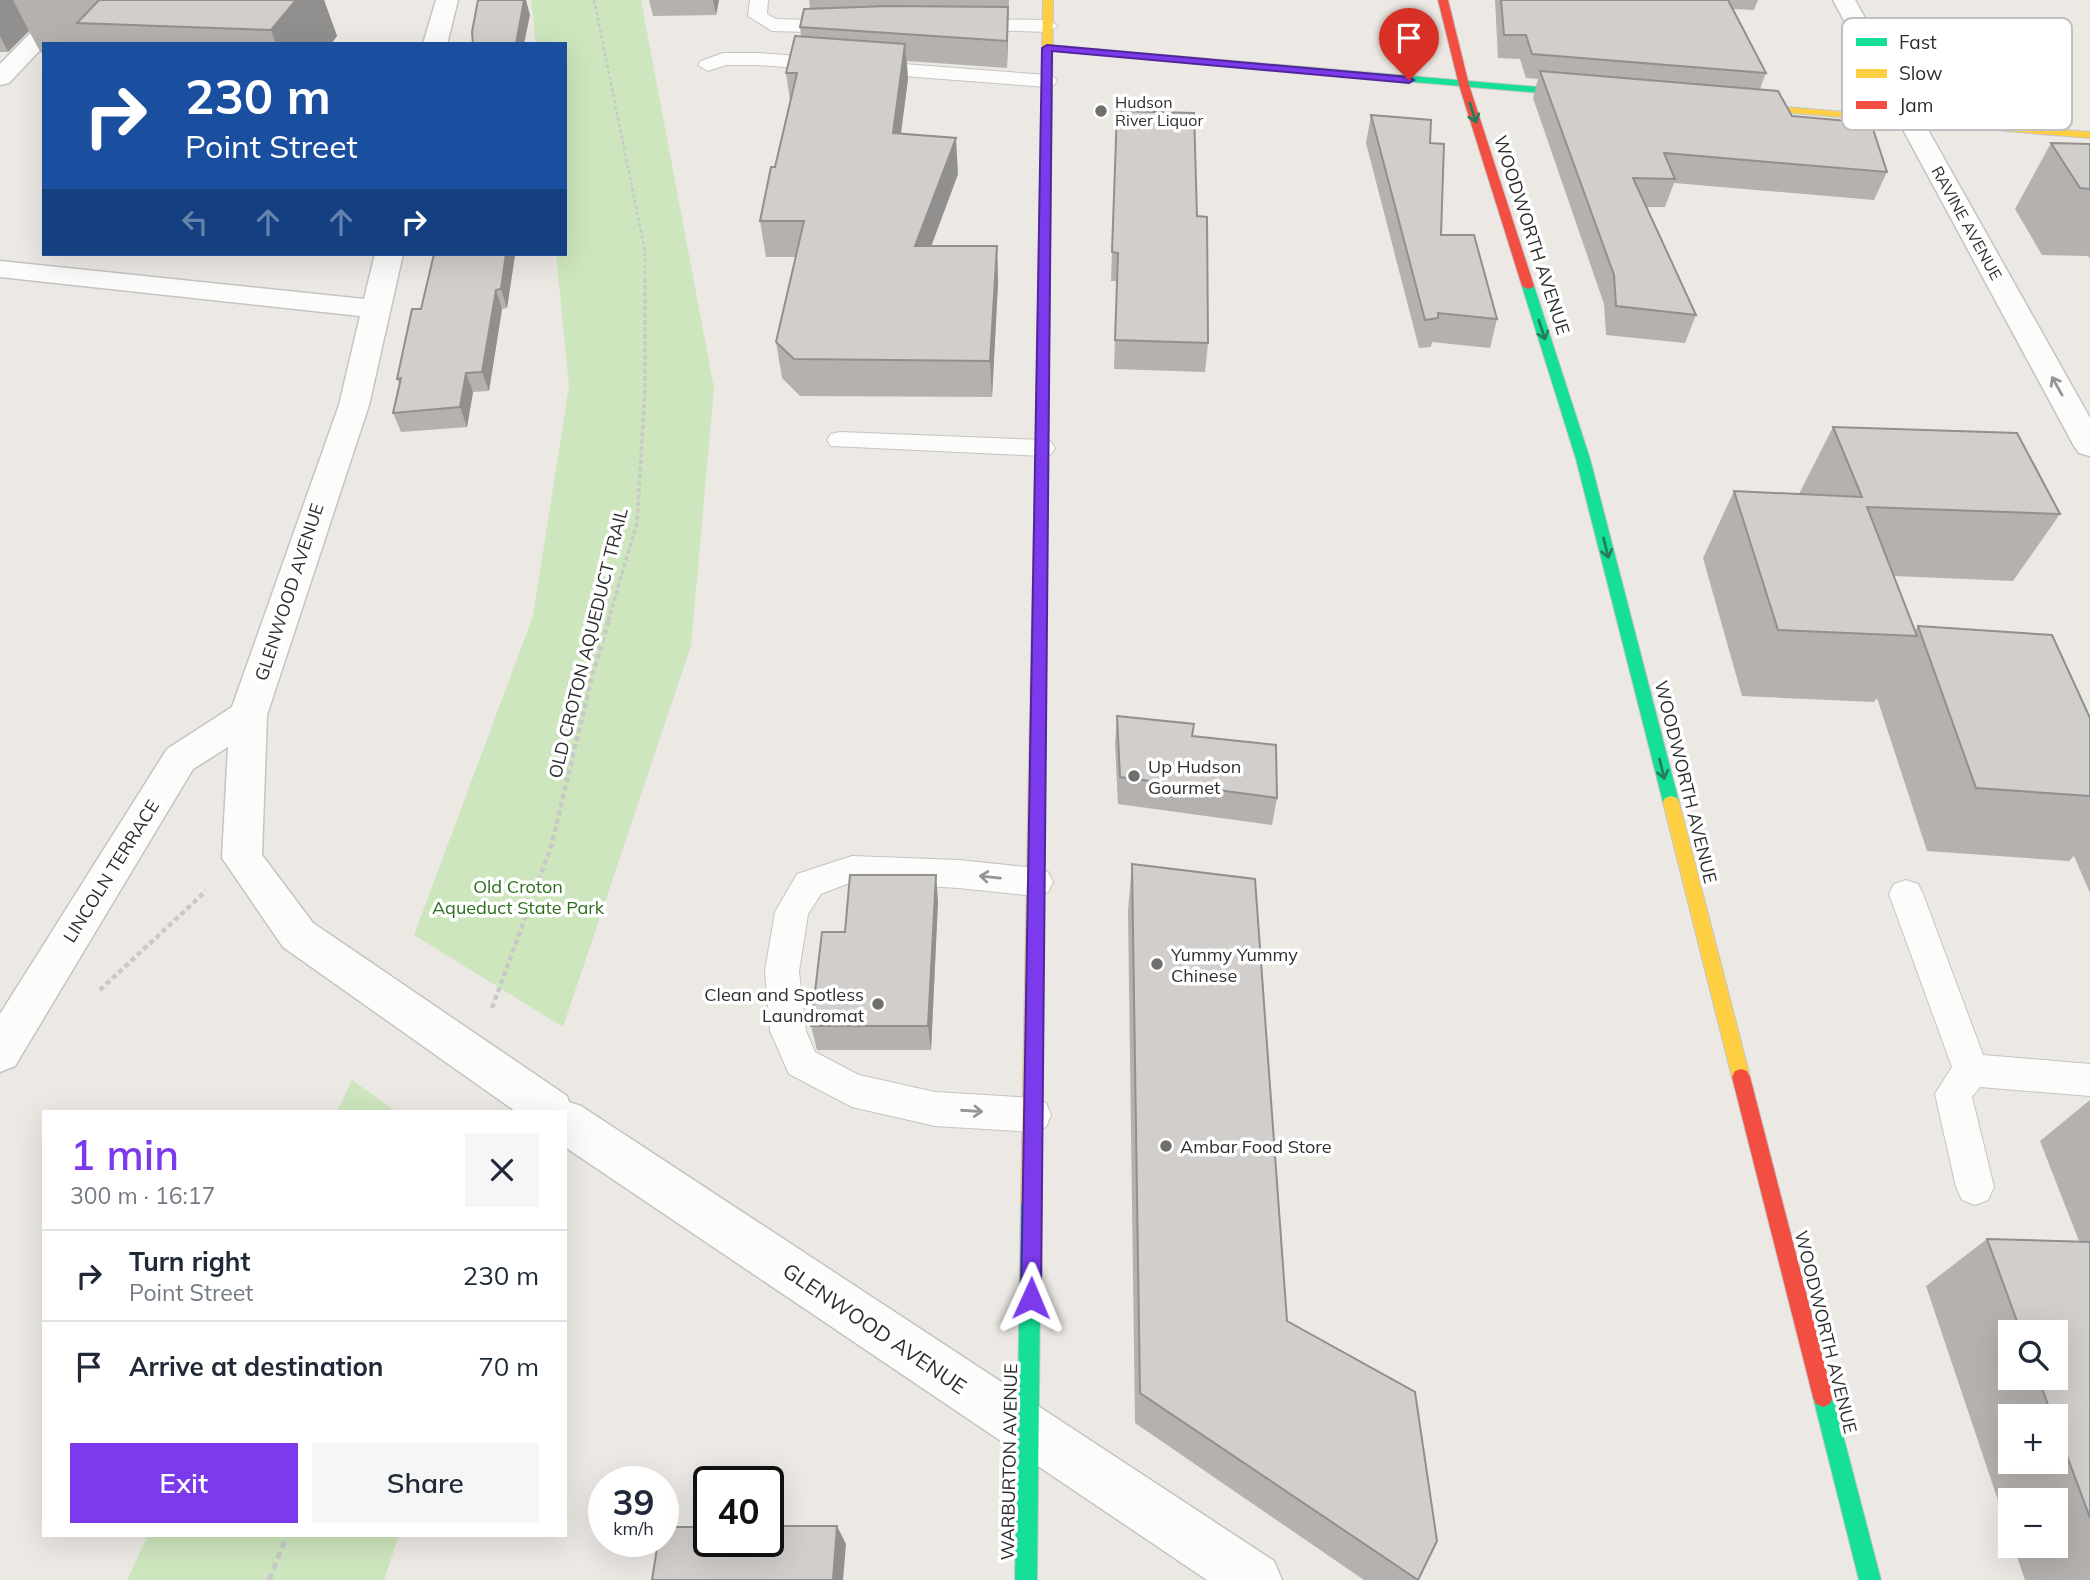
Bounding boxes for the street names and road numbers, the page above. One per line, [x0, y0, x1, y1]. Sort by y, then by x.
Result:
street label: WOODWORTH AVENUE [1489, 132, 1575, 338]
street label: RAVINE AVENUE [1927, 163, 2007, 283]
street label: GLENWOOD AVENUE [249, 500, 329, 684]
street label: OLD CROTON AQUEDUCT TRAIL [543, 505, 633, 780]
street label: WOODWORTH AVENUE [1650, 678, 1722, 886]
street label: LINCOLN TERRACE [58, 795, 164, 947]
street label: WOODWORTH AVENUE [1790, 1228, 1862, 1436]
street label: GLENWOOD AVENUE [778, 1257, 972, 1399]
street label: WARBURTON AVENUE [996, 1363, 1022, 1561]

